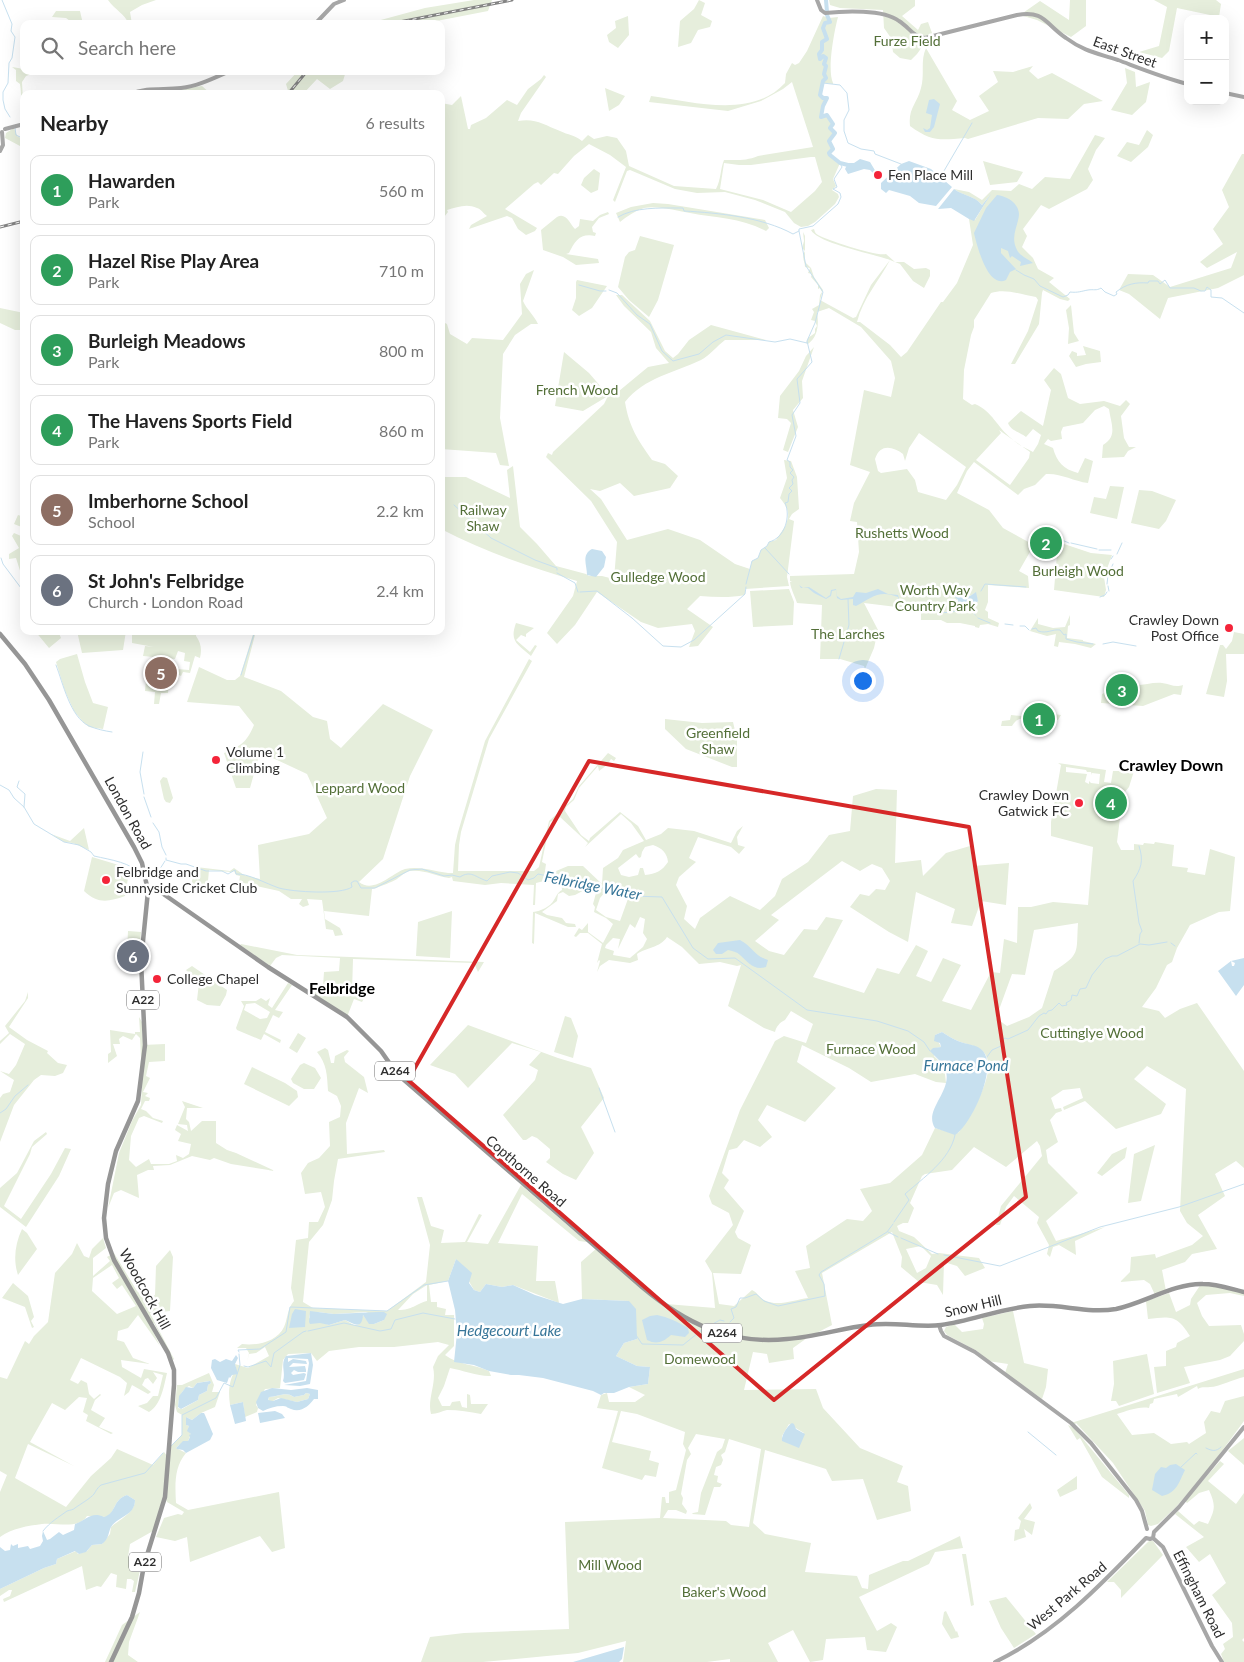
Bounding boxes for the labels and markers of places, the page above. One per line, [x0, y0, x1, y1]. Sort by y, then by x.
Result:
place label: Fen Place Mill [888, 166, 973, 183]
marker: Fen Place Mill [872, 169, 884, 181]
pin: 2 [1030, 524, 1062, 562]
place label: Crawley Down Post Office [1129, 611, 1219, 644]
marker: Crawley Down Post Office [1223, 622, 1235, 634]
pin: 5 [145, 654, 177, 692]
pin: 3 [1106, 671, 1138, 709]
pin: 1 [1023, 700, 1055, 738]
place label: Volume 1 Climbing [226, 743, 284, 776]
marker: Volume 1 Climbing [210, 754, 222, 766]
pin: 4 [1095, 784, 1127, 822]
place label: Crawley Down Gatwick FC [979, 786, 1070, 819]
marker: Crawley Down Gatwick FC [1073, 797, 1085, 809]
place label: Felbridge and Sunnyside Cricket Club [116, 863, 258, 896]
marker: Felbridge and Sunnyside Cricket Club [100, 874, 112, 886]
pin: 6 [117, 937, 149, 975]
place label: College Chapel [167, 970, 259, 987]
marker: College Chapel [151, 973, 163, 985]

